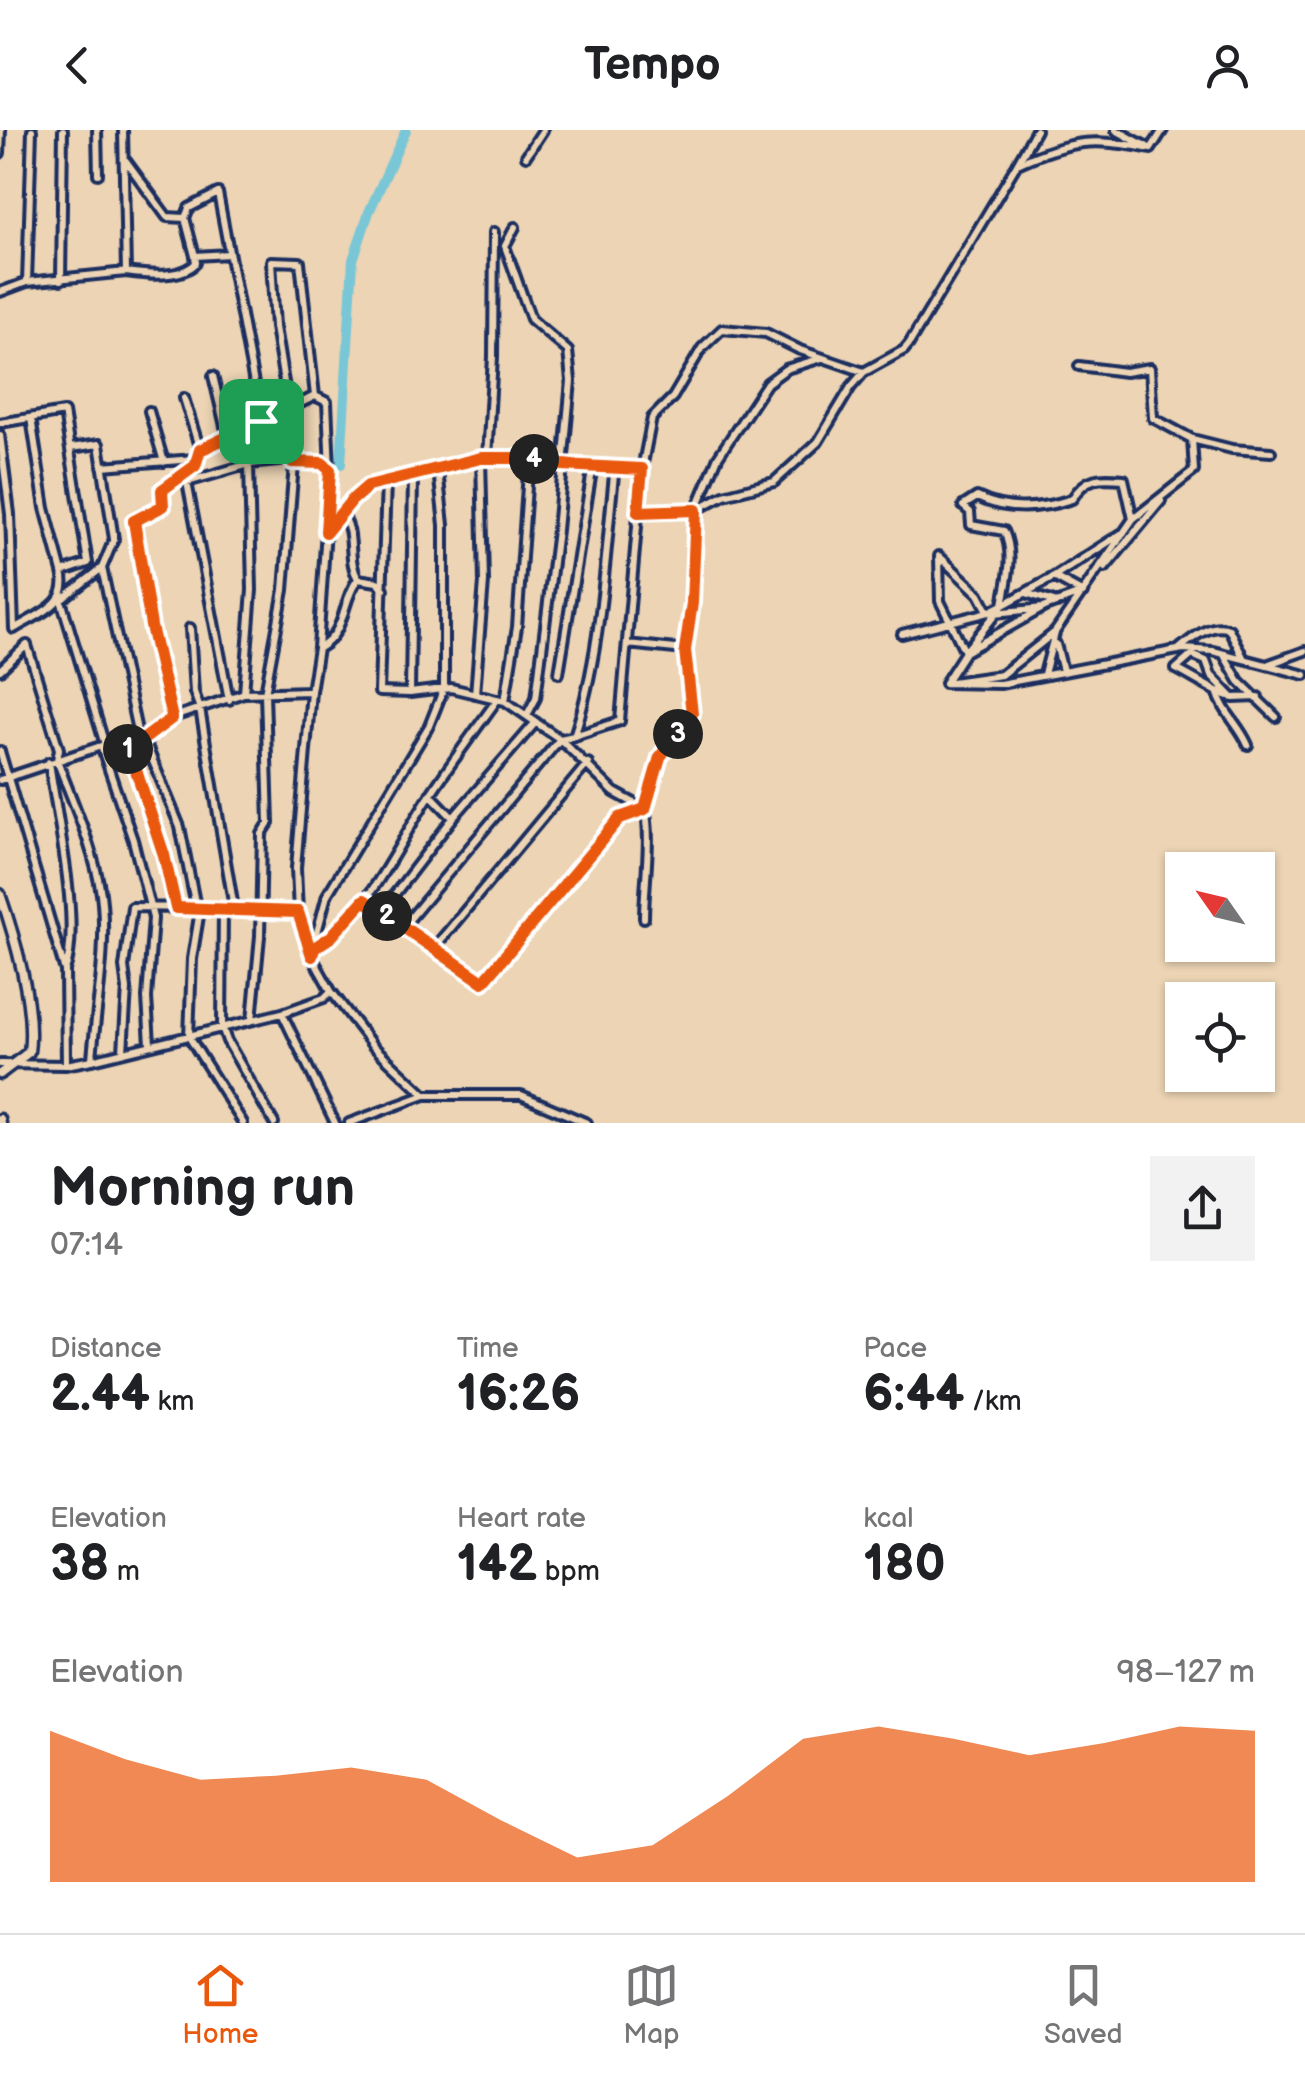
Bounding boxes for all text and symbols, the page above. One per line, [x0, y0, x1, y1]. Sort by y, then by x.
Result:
icon: back [50, 38, 105, 93]
text: Tempo [584, 38, 721, 93]
icon: person [1200, 38, 1255, 93]
pin [219, 379, 304, 464]
icon: arrive [234, 394, 289, 449]
pin: 4 [509, 434, 559, 484]
text: 4 [526, 442, 542, 475]
pin: 3 [653, 709, 703, 759]
text: 3 [670, 717, 686, 750]
pin: 1 [103, 724, 153, 774]
text: 1 [122, 732, 134, 765]
north arrow [1165, 852, 1275, 962]
map controls [1165, 852, 1275, 1092]
pin: 2 [362, 891, 412, 941]
text: 2 [379, 899, 395, 932]
button: locate [1165, 982, 1275, 1092]
text: Morning run [50, 1155, 355, 1222]
button: share [1150, 1156, 1255, 1261]
text: 07:14 [50, 1226, 123, 1265]
text: Distance [50, 1332, 162, 1365]
text: Time [457, 1332, 519, 1365]
text: Pace [863, 1332, 927, 1365]
text: 2.44 [50, 1365, 150, 1425]
text: 16:26 [457, 1365, 580, 1425]
text: 6:44 [863, 1365, 965, 1425]
text: km [150, 1385, 194, 1418]
text: /km [965, 1385, 1022, 1418]
text: Elevation [50, 1502, 167, 1535]
text: Heart rate [457, 1502, 586, 1535]
text: kcal [863, 1502, 914, 1535]
text: 38 [50, 1535, 109, 1595]
text: 142 [457, 1535, 537, 1595]
text: 180 [863, 1535, 946, 1595]
text: m [109, 1555, 140, 1588]
text: bpm [537, 1555, 600, 1588]
text: Elevation [50, 1653, 183, 1692]
text: 98–127 m [1117, 1653, 1255, 1692]
tab: Home [182, 1958, 258, 2051]
tab: Map [623, 1958, 679, 2051]
tab: Saved [1044, 1958, 1123, 2051]

